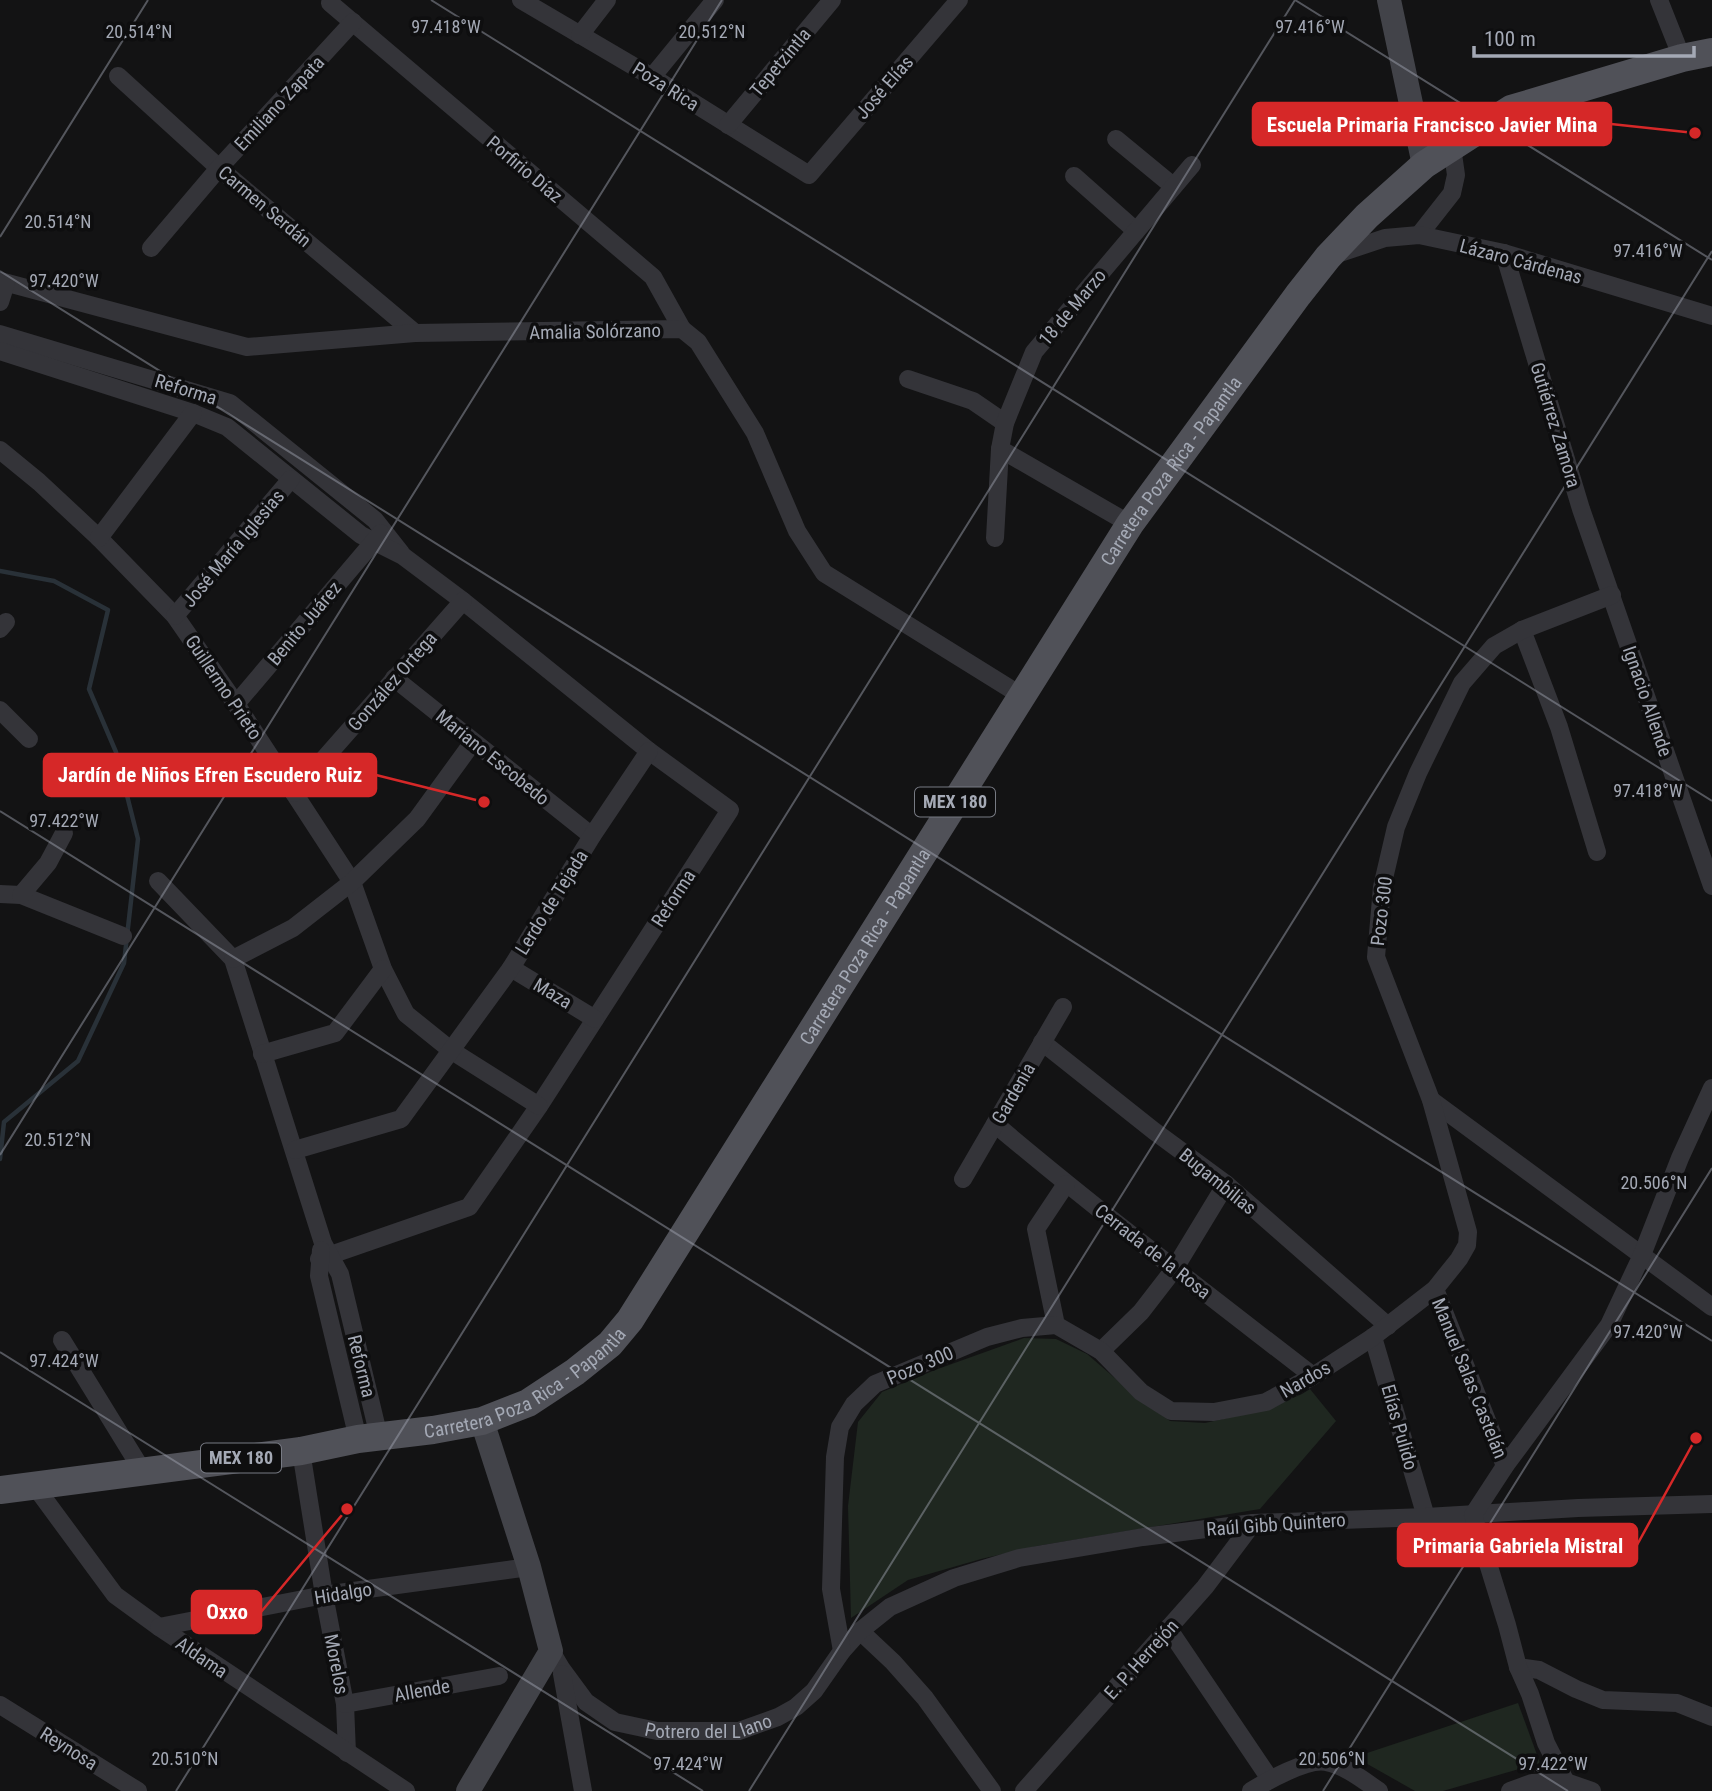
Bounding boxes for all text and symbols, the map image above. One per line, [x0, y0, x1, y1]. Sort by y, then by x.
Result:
scale bar [1474, 14, 1694, 58]
text: 97.418°W [411, 16, 481, 37]
text: 97.416°W [1275, 16, 1345, 37]
text: 20.514°N [105, 21, 173, 42]
text: 20.512°N [678, 21, 746, 42]
street label: Tepetzintla [745, 23, 816, 101]
text: 100 m [1484, 27, 1536, 51]
street label: Emiliano Zapata [230, 51, 329, 156]
street label: José Elías [851, 51, 918, 124]
street label: Poza Rica [628, 57, 703, 116]
callout: Escuela Primaria Francisco Javier Mina [1253, 103, 1611, 145]
text: Escuela Primaria Francisco Javier Mina [1267, 113, 1597, 137]
street label: Porfirio Díaz [482, 131, 567, 208]
street label: Carmen Serdán [213, 161, 316, 252]
text: 20.514°N [24, 211, 92, 232]
street label: Lázaro Cárdenas [1457, 234, 1585, 289]
text: 97.416°W [1613, 240, 1683, 261]
street label: 18 de Marzo [1034, 264, 1111, 350]
text: 97.420°W [29, 270, 99, 291]
street label: Amalia Solórzano [529, 319, 661, 344]
street label: Gutiérrez Zamora [1526, 360, 1585, 491]
street label: Reforma [152, 369, 220, 410]
street label: Carretera Poza Rica - Papantla [1096, 372, 1247, 570]
street label: José María Iglesias [178, 485, 289, 612]
street label: Benito Juárez [263, 577, 346, 670]
street label: González Ortega [343, 627, 442, 736]
street label: Guillermo Prieto [180, 631, 267, 744]
street label: Ignacio Allende [1618, 643, 1677, 760]
street label: Mariano Escobedo [431, 705, 554, 810]
callout: Jardín de Niños Efren Escudero Ruiz [44, 754, 376, 796]
text: Jardín de Niños Efren Escudero Ruiz [58, 763, 362, 787]
text: 97.418°W [1613, 780, 1683, 801]
road number: MEX 180 [915, 788, 995, 816]
text: 97.422°W [29, 810, 99, 831]
street label: Carretera Poza Rica - Papantla [795, 844, 935, 1049]
street label: Lerdo de Tejada [510, 846, 593, 959]
street label: Reforma [646, 865, 700, 931]
street label: Pozo 300 [1366, 875, 1397, 947]
street label: Maza [529, 973, 576, 1014]
street label: Gardenia [987, 1059, 1040, 1128]
text: 20.512°N [24, 1129, 92, 1150]
street label: Bugambilias [1174, 1143, 1261, 1219]
text: 20.506°N [1620, 1172, 1688, 1193]
street label: Cerrada de la Rosa [1090, 1199, 1215, 1304]
street label: Manuel Salas Castelán [1427, 1295, 1512, 1462]
text: 97.420°W [1613, 1321, 1683, 1342]
street label: Carretera Poza Rica - Papantla [423, 1323, 631, 1443]
street label: Reforma [343, 1332, 380, 1400]
street label: Pozo 300 [883, 1341, 957, 1390]
text: 97.424°W [29, 1350, 99, 1371]
street label: Nardos [1276, 1356, 1334, 1403]
street label: Elías Pulido [1376, 1382, 1423, 1473]
road number: MEX 180 [201, 1443, 281, 1472]
street label: Raúl Gibb Quintero [1206, 1508, 1346, 1541]
callout: Primaria Gabriela Mistral [1398, 1524, 1637, 1566]
text: Primaria Gabriela Mistral [1413, 1534, 1623, 1558]
street label: Hidalgo [313, 1578, 373, 1609]
callout: Oxxo [192, 1591, 261, 1633]
text: Oxxo [206, 1600, 248, 1624]
street label: E. P. Herrejón [1099, 1615, 1183, 1704]
street label: Aldama [172, 1632, 232, 1683]
street label: Morelos [319, 1632, 354, 1696]
street label: Allende [392, 1674, 452, 1707]
street label: Potrero del Llano [643, 1709, 775, 1743]
street label: Reynosa [36, 1722, 102, 1775]
text: 20.510°N [151, 1748, 219, 1769]
text: 20.506°N [1298, 1748, 1366, 1769]
text: 97.424°W [653, 1753, 723, 1774]
text: 97.422°W [1518, 1753, 1588, 1774]

